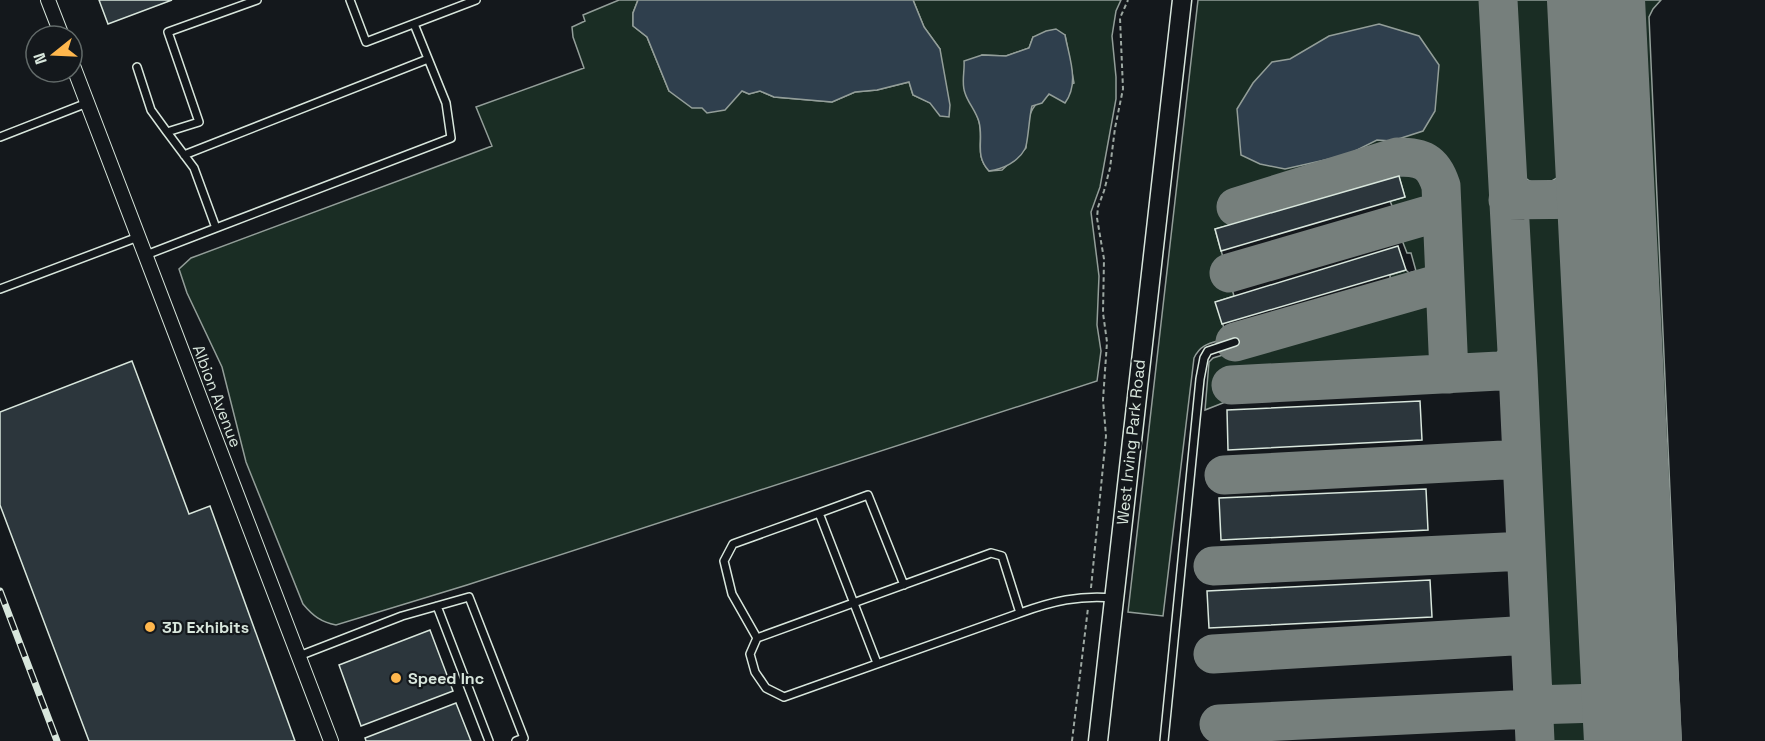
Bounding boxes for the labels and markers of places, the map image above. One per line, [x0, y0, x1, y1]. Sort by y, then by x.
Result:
place label: 3D Exhibits [162, 617, 249, 638]
marker: 3D Exhibits [143, 620, 157, 634]
place label: Speed Inc [408, 668, 484, 689]
marker: Speed Inc [389, 671, 403, 685]

